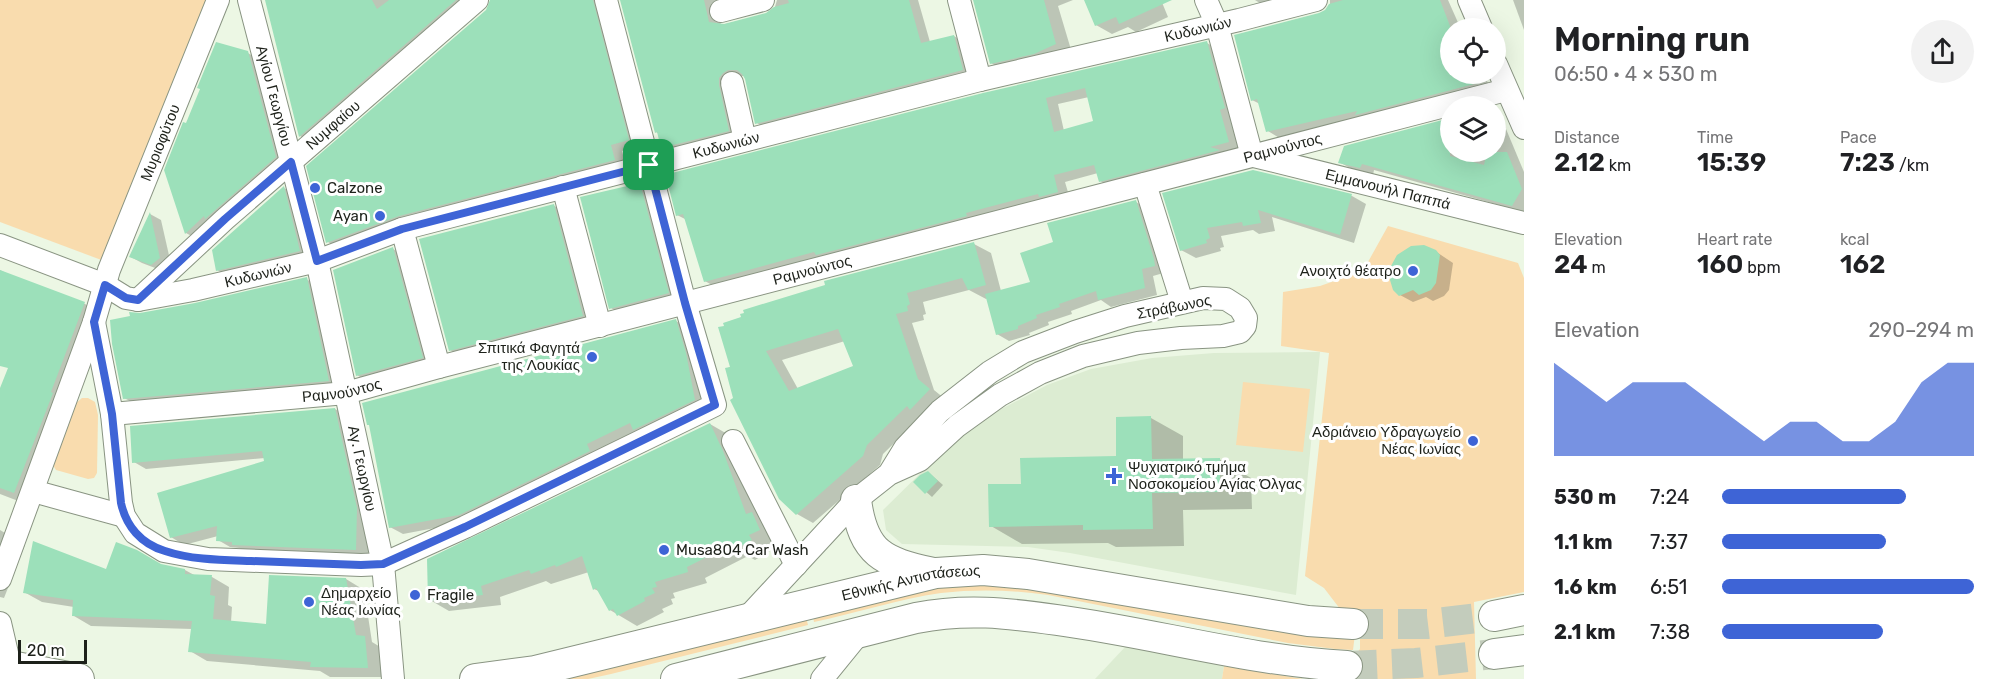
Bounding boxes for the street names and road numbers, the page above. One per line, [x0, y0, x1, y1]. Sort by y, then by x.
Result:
street label: Κυδωνιών [1163, 13, 1233, 46]
street label: Αγίου Γεωργίου [252, 43, 296, 148]
street label: Νυμφαίου [302, 97, 364, 154]
street label: Μυριοφύτου [137, 102, 184, 184]
street label: Κυδωνιών [691, 128, 761, 163]
street label: Ραμνούντος [1241, 129, 1324, 167]
street label: Εμμανουήλ Παππά [1324, 165, 1453, 213]
street label: Ραμνούντος [771, 251, 853, 289]
street label: Κυδωνιών [223, 258, 293, 291]
street label: Στράβωνος [1135, 291, 1213, 323]
street label: Ραμνούντος [301, 375, 383, 406]
street label: Αγ. Γεωργίου [344, 424, 380, 513]
street label: Εθνικής Αντιστάσεως [840, 561, 981, 605]

